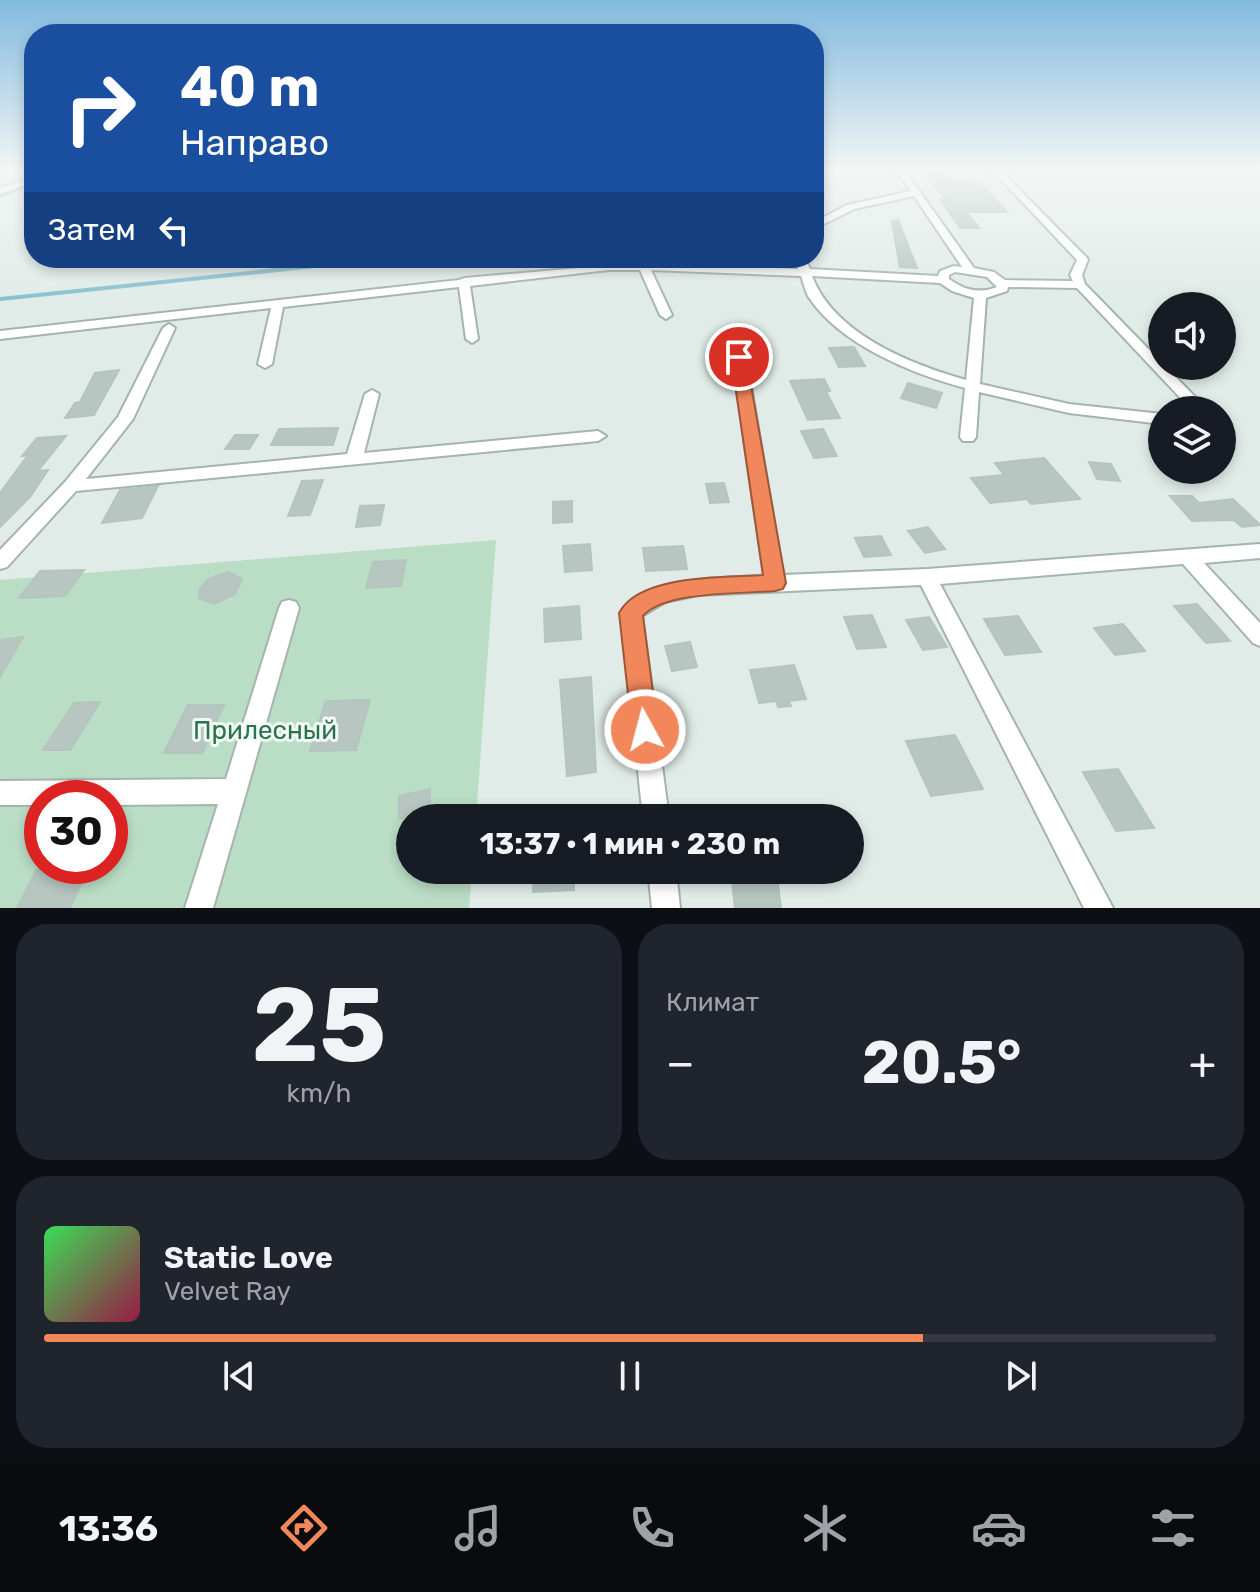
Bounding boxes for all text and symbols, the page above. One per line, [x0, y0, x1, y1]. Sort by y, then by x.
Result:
text: 40 m [180, 54, 320, 120]
icon: right [48, 56, 152, 160]
text: Направо [180, 121, 329, 164]
icon: left [152, 208, 196, 252]
text: Затем [48, 212, 136, 248]
map controls [1148, 292, 1236, 484]
button: sound [1148, 292, 1236, 380]
pin [705, 323, 773, 391]
icon: arrive [717, 335, 761, 379]
button: layers [1148, 396, 1236, 484]
position arrow [603, 688, 687, 772]
park label: Прилесный [193, 715, 337, 746]
speed limit sign: 30 [24, 780, 128, 884]
text: 13:37 · 1 мин · 230 m [480, 826, 780, 862]
text: 25 [252, 964, 386, 1087]
text: Климат [666, 987, 759, 1018]
text: 20.5° [862, 1027, 1022, 1098]
text: − [666, 1037, 695, 1089]
text: + [1189, 1037, 1216, 1089]
text: km/h [287, 1078, 351, 1109]
text: Static Love [164, 1240, 333, 1276]
text: Velvet Ray [164, 1276, 291, 1307]
icon: previous [217, 1354, 261, 1398]
icon: pause [608, 1354, 652, 1398]
icon: next [999, 1354, 1043, 1398]
icon: directions [276, 1500, 332, 1556]
icon: music [450, 1500, 506, 1556]
icon: phone [624, 1500, 680, 1556]
icon: climate [797, 1500, 853, 1556]
icon: car [971, 1500, 1027, 1556]
icon: filters [1145, 1500, 1201, 1556]
text: 13:36 [59, 1507, 158, 1550]

